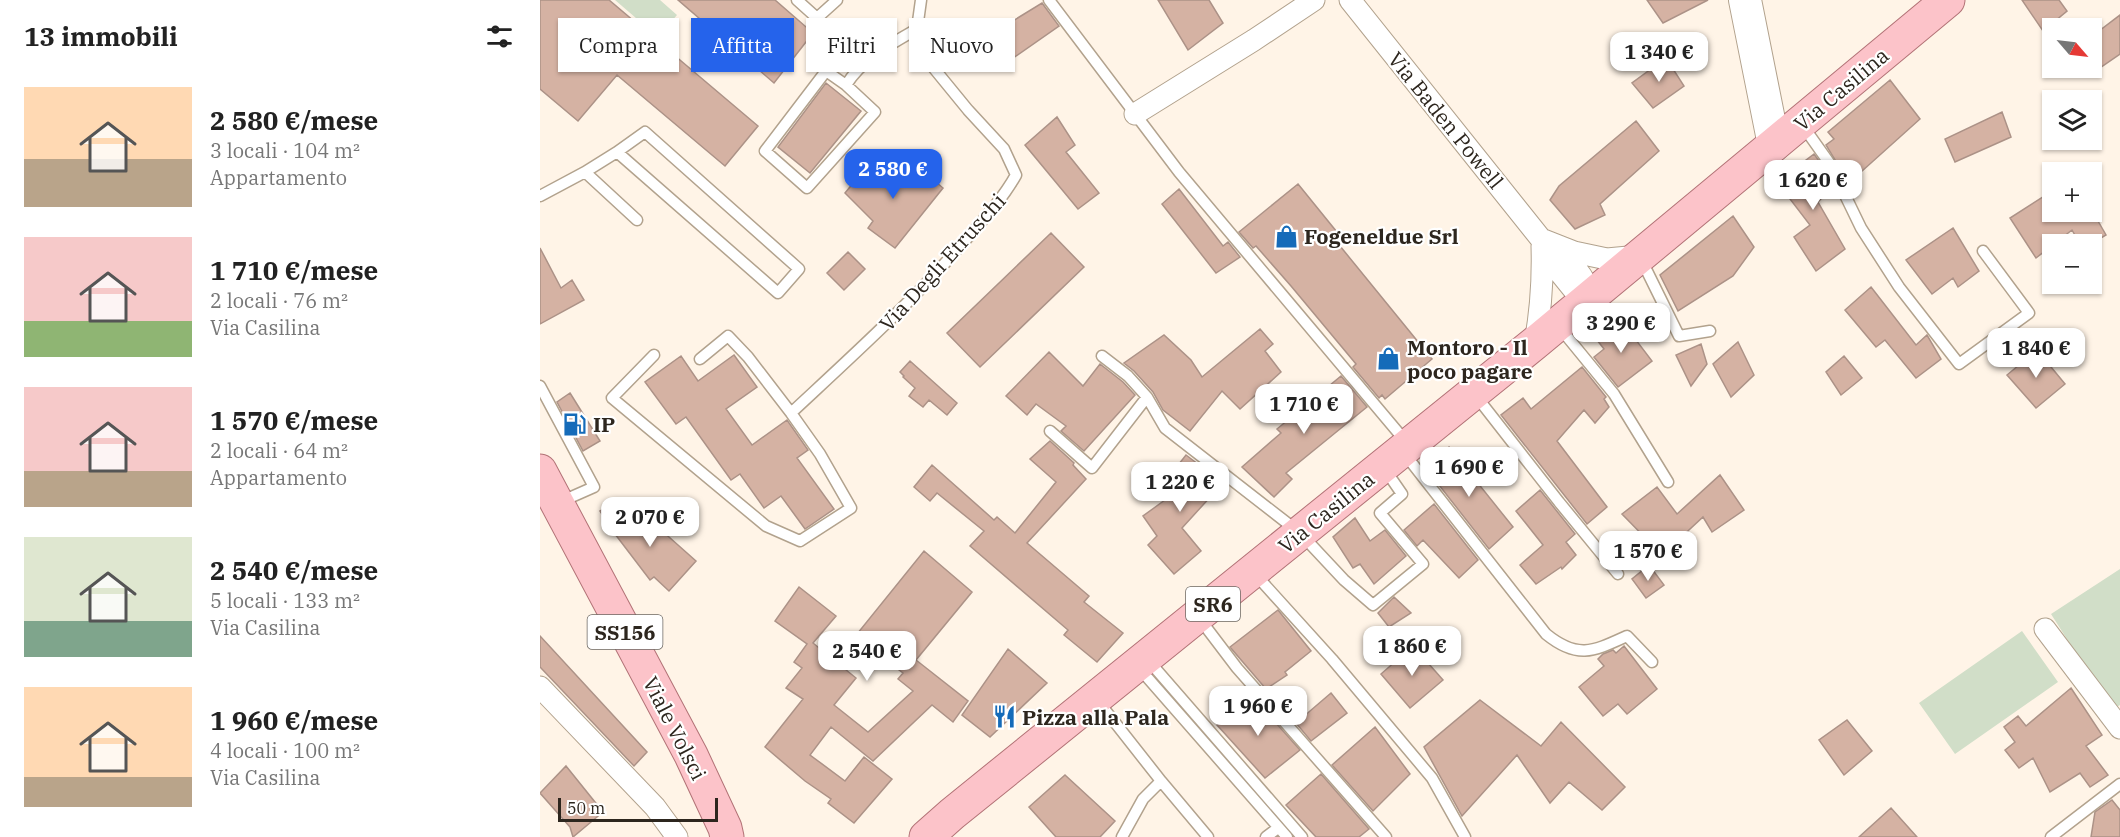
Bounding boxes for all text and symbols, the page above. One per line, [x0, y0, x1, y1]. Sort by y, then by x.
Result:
chip: Compra [558, 18, 679, 72]
chip: Affitta [691, 18, 794, 72]
chip: Filtri [806, 18, 897, 72]
chip: Nuovo [909, 18, 1015, 72]
north arrow [2042, 18, 2102, 78]
map controls [2042, 18, 2102, 294]
text: 13 immobili [24, 19, 178, 53]
icon: filters [483, 20, 516, 53]
pin: 1 340 € [1604, 32, 1714, 83]
text: 1 340 € [1624, 38, 1694, 65]
street label: Via Casilina [1788, 41, 1894, 137]
street label: Via Baden Powell [1382, 46, 1510, 194]
button: layers [2042, 90, 2102, 150]
text: 2 580 €/mese [210, 103, 378, 137]
icon: home [72, 111, 144, 183]
text: 3 locali · 104 m² [210, 137, 360, 164]
pin: 2 580 € [838, 149, 948, 200]
text: 2 580 € [858, 155, 928, 182]
pin: 1 620 € [1758, 160, 1868, 211]
button: + [2042, 162, 2102, 222]
text: Appartamento [210, 164, 347, 191]
text: 1 620 € [1778, 166, 1848, 193]
street label: Via Degli Etruschi [873, 187, 1011, 337]
place label: Fogeneldue Srl [1304, 222, 1459, 250]
shop icon: Fogeneldue Srl [1273, 223, 1299, 249]
button: − [2042, 234, 2102, 294]
text: 1 710 €/mese [210, 253, 378, 287]
icon: home [72, 261, 144, 333]
text: 2 locali · 76 m² [210, 287, 348, 314]
pin: 3 290 € [1566, 303, 1676, 354]
text: 3 290 € [1586, 309, 1656, 336]
text: Via Casilina [210, 314, 321, 341]
pin: 1 840 € [1981, 328, 2091, 379]
place label: Montoro - Il poco pagare [1407, 333, 1533, 385]
text: 1 840 € [2001, 334, 2071, 361]
shop icon: Montoro - Il poco pagare [1376, 346, 1402, 372]
pin: 1 710 € [1249, 384, 1359, 435]
text: 1 710 € [1269, 390, 1339, 417]
text: 1 570 €/mese [210, 403, 378, 437]
place label: IP [593, 410, 615, 438]
icon: home [72, 411, 144, 483]
fuel station icon: IP [562, 411, 588, 437]
text: 2 locali · 64 m² [210, 437, 348, 464]
pin: 1 690 € [1414, 447, 1524, 498]
text: 1 690 € [1434, 453, 1504, 480]
pin: 1 220 € [1125, 462, 1235, 513]
text: Appartamento [210, 464, 347, 491]
street label: Via Casilina [1272, 465, 1380, 559]
text: 1 220 € [1145, 468, 1215, 495]
pin: 2 070 € [595, 497, 705, 548]
text: 2 070 € [615, 503, 685, 530]
pin: 1 570 € [1593, 531, 1703, 582]
text: 1 570 € [1613, 537, 1683, 564]
text: 2 540 €/mese [210, 553, 378, 587]
icon: home [72, 561, 144, 633]
text: 5 locali · 133 m² [210, 587, 360, 614]
road number: SR6 [1186, 587, 1240, 621]
text: Via Casilina [210, 614, 321, 641]
road number: SS156 [588, 615, 662, 649]
pin: 1 860 € [1357, 626, 1467, 677]
pin: 2 540 € [812, 631, 922, 682]
text: 1 860 € [1377, 632, 1447, 659]
text: 2 540 € [832, 637, 902, 664]
street label: Viale Volsci [637, 671, 713, 785]
pin: 1 960 € [1203, 686, 1313, 737]
text: 1 960 € [1223, 692, 1293, 719]
text: 1 960 €/mese [210, 703, 378, 737]
place label: Pizza alla Pala [1022, 703, 1169, 731]
restaurant icon: Pizza alla Pala [991, 704, 1017, 730]
icon: home [72, 711, 144, 783]
text: 4 locali · 100 m² [210, 737, 360, 764]
text: Via Casilina [210, 764, 321, 791]
scale bar [558, 795, 718, 822]
text: 50 m [567, 798, 605, 818]

